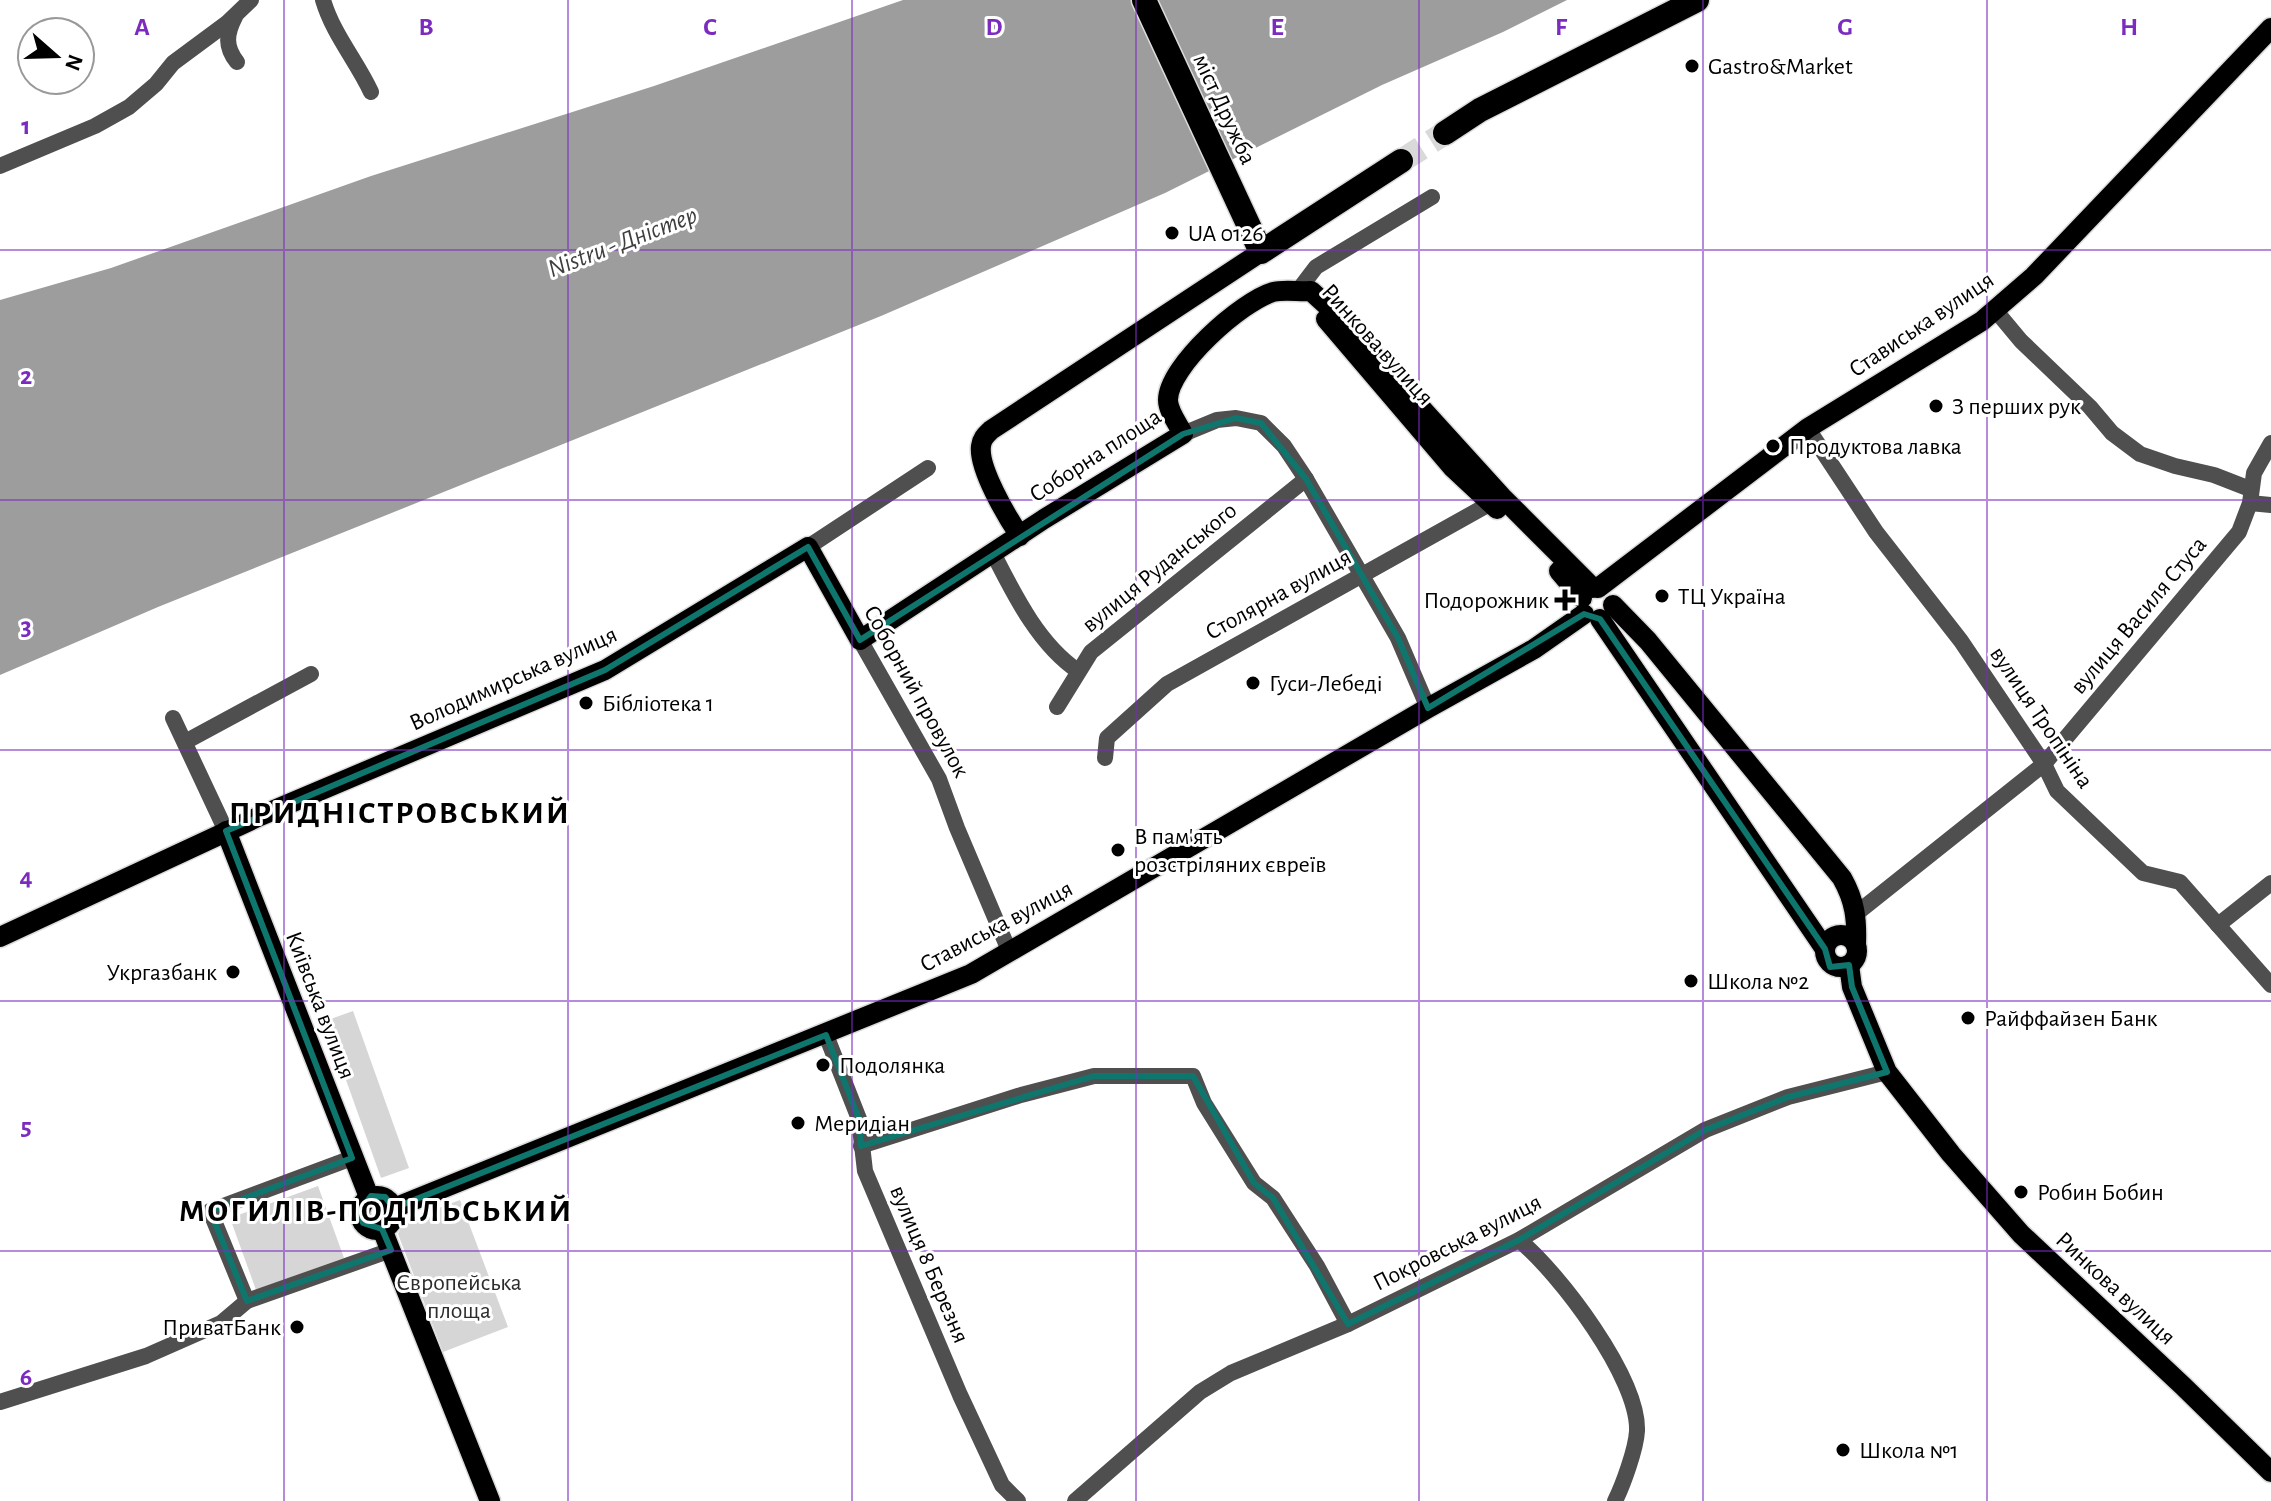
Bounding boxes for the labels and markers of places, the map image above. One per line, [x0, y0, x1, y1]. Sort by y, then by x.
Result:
place label: Gastro&Market [1708, 55, 1853, 79]
marker: Gastro&Market [1683, 57, 1701, 75]
place label: UA 0126 [1188, 222, 1264, 246]
marker: UA 0126 [1163, 224, 1181, 242]
place label: З перших рук [1952, 395, 2081, 419]
marker: З перших рук [1927, 397, 1945, 415]
place label: Продуктова лавка [1789, 435, 1962, 459]
marker: Продуктова лавка [1764, 437, 1782, 455]
place label: ТЦ Україна [1678, 585, 1786, 609]
marker: ТЦ Україна [1653, 587, 1671, 605]
place label: Подорожник [1423, 589, 1549, 613]
marker: Подорожник [1556, 591, 1574, 609]
place label: Гуси-Лебеді [1269, 672, 1382, 696]
marker: Гуси-Лебеді [1244, 674, 1262, 692]
place label: Бібліотека 1 [602, 692, 714, 716]
marker: Бібліотека 1 [577, 694, 595, 712]
place label: В пам'ять розстріляних євреїв [1134, 825, 1326, 877]
marker: В пам'ять розстріляних євреїв [1109, 841, 1127, 859]
place label: Укргазбанк [106, 961, 217, 985]
marker: Укргазбанк [224, 963, 242, 981]
place label: Школа №2 [1707, 970, 1809, 994]
marker: Школа №2 [1682, 972, 1700, 990]
place label: Райффайзен Банк [1984, 1007, 2158, 1031]
marker: Райффайзен Банк [1959, 1009, 1977, 1027]
place label: Подолянка [839, 1054, 945, 1078]
marker: Подолянка [814, 1056, 832, 1074]
place label: Меридіан [814, 1112, 910, 1136]
marker: Меридіан [789, 1114, 807, 1132]
place label: Робин Бобин [2037, 1181, 2164, 1205]
marker: Робин Бобин [2012, 1183, 2030, 1201]
place label: ПриватБанк [162, 1316, 281, 1340]
marker: ПриватБанк [288, 1318, 306, 1336]
place label: Школа №1 [1859, 1439, 1958, 1463]
marker: Школа №1 [1834, 1441, 1852, 1459]

